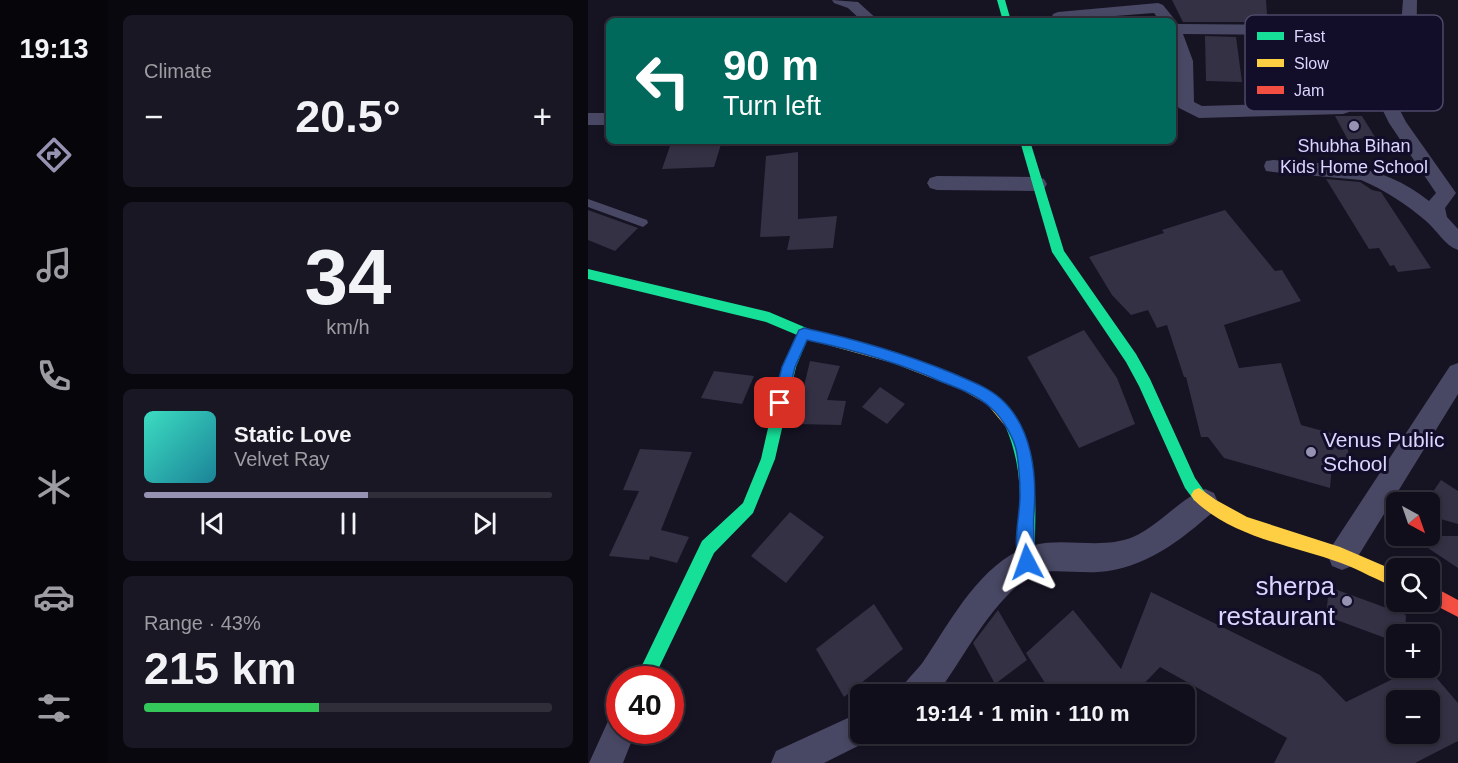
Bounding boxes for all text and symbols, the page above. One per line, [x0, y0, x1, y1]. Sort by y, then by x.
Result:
legend [1245, 15, 1443, 111]
text: Fast [1294, 28, 1326, 45]
text: 19:13 [19, 34, 89, 64]
icon: left [624, 42, 702, 120]
text: 90 m [723, 42, 819, 89]
text: Slow [1294, 55, 1329, 72]
text: Climate [144, 60, 212, 82]
text: Jam [1294, 82, 1324, 99]
text: 20.5° [295, 91, 401, 142]
text: Turn left [723, 91, 821, 121]
text: − [144, 98, 163, 135]
text: + [533, 98, 552, 135]
marker: Shubha Bihan Kids Home School [1347, 119, 1361, 133]
icon: directions [33, 134, 75, 176]
place label: Shubha Bihan Kids Home School [1280, 136, 1428, 177]
text: 34 [305, 233, 391, 321]
icon: music [33, 244, 75, 286]
text: km/h [326, 316, 370, 338]
icon: phone [33, 355, 75, 397]
pin [754, 377, 805, 428]
icon: arrive [763, 386, 796, 419]
text: Static Love [234, 422, 351, 447]
place label: Venus Public School [1323, 428, 1444, 475]
marker: Venus Public School [1304, 445, 1318, 459]
text: Velvet Ray [234, 448, 330, 470]
icon: climate [33, 466, 75, 508]
north arrow [1386, 492, 1440, 546]
map controls [1386, 492, 1440, 744]
icon: previous [196, 507, 229, 540]
icon: pause [332, 507, 365, 540]
icon: next [468, 507, 501, 540]
position arrow [995, 530, 1059, 594]
button: search [1386, 558, 1440, 612]
place label: sherpa restaurant [1218, 571, 1336, 631]
icon: car [33, 576, 75, 618]
marker: sherpa restaurant [1340, 594, 1354, 608]
text: Range · 43% [144, 612, 261, 634]
button: + [1386, 624, 1440, 678]
text: 215 km [144, 643, 297, 694]
speed limit sign: 40 [606, 666, 684, 744]
icon: filters [33, 687, 75, 729]
button: − [1386, 690, 1440, 744]
text: 19:14 · 1 min · 110 m [916, 701, 1130, 726]

